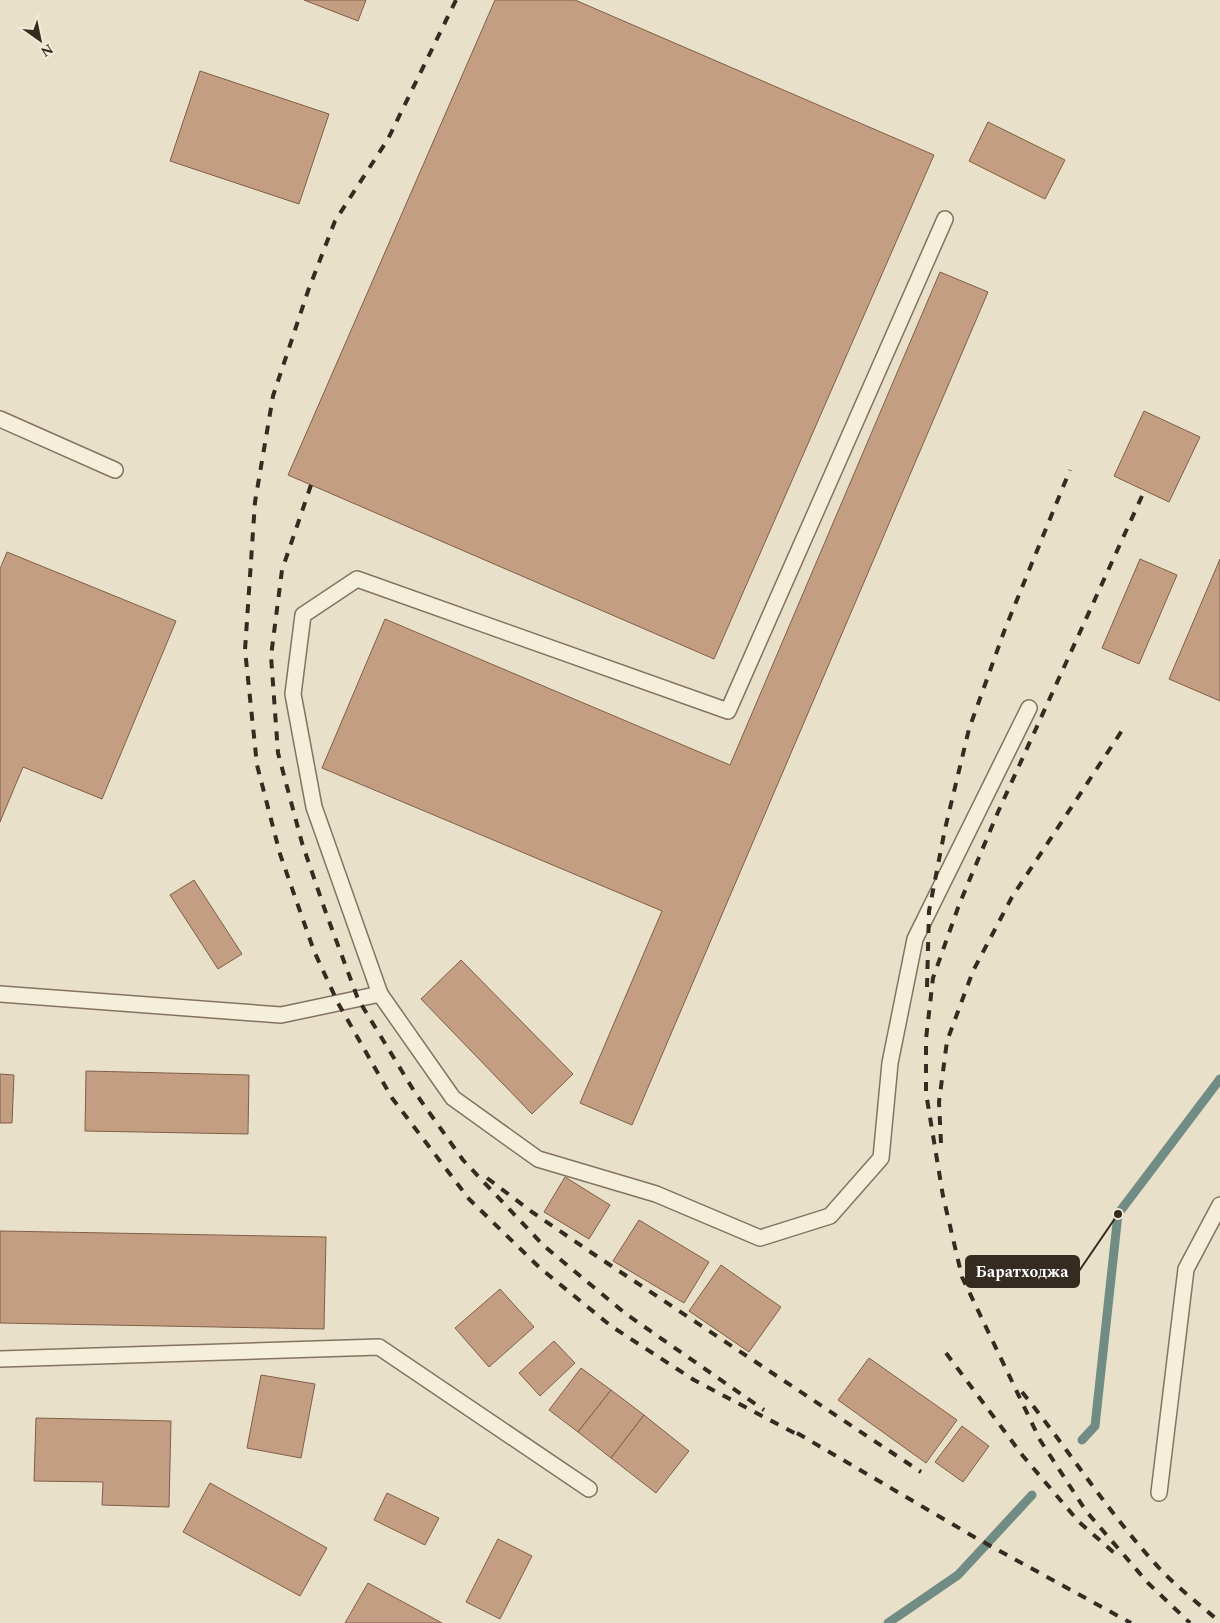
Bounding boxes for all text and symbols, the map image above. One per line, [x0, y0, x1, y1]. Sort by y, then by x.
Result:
north arrow [15, 15, 65, 65]
text: N [36, 39, 57, 62]
callout: Баратходжа [966, 1256, 1079, 1287]
text: Баратходжа [976, 1260, 1069, 1284]

